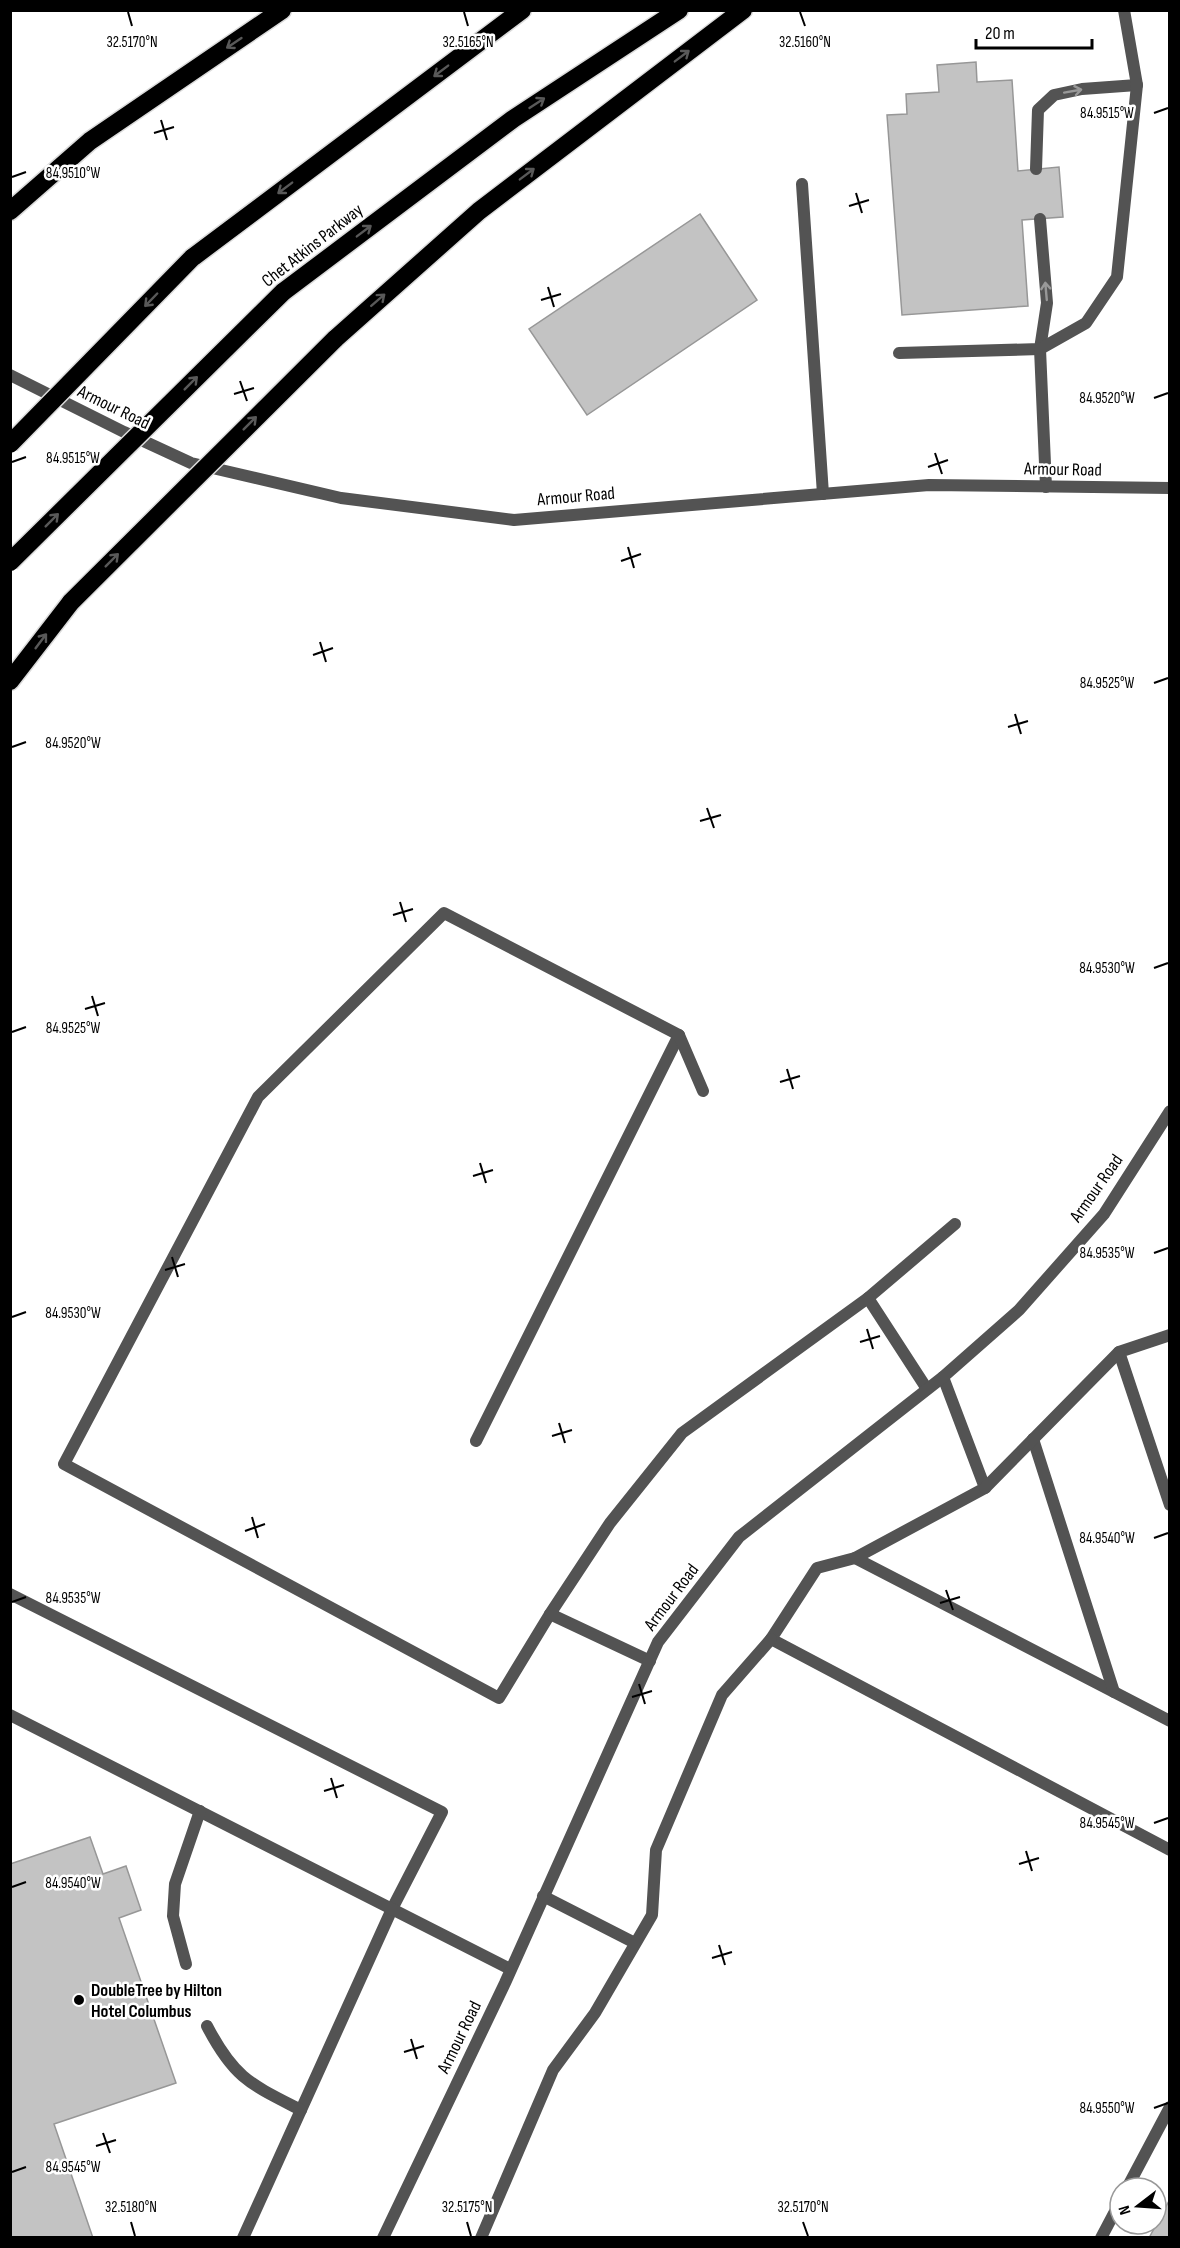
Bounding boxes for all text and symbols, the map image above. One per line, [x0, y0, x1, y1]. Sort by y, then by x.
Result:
scale bar [976, 12, 1092, 50]
text: 20 m [985, 23, 1015, 44]
text: 32.5170°N [106, 33, 158, 52]
text: 32.5165°N [442, 33, 494, 52]
text: 32.5160°N [779, 33, 831, 52]
one-way arrow [226, 37, 242, 49]
one-way arrow [674, 50, 690, 62]
one-way arrow [434, 64, 450, 77]
one-way arrow [1062, 85, 1082, 96]
one-way arrow [528, 97, 545, 109]
text: 84.9515°W [1080, 104, 1134, 123]
text: 84.9510°W [46, 164, 100, 183]
one-way arrow [519, 168, 535, 181]
one-way arrow [278, 181, 294, 194]
street label: Chet Atkins Parkway [258, 199, 367, 291]
one-way arrow [355, 225, 371, 238]
one-way arrow [1040, 281, 1051, 301]
one-way arrow [143, 292, 158, 307]
one-way arrow [371, 293, 386, 307]
one-way arrow [183, 376, 198, 391]
street label: Armour Road [73, 381, 153, 434]
text: 84.9520°W [1079, 389, 1135, 408]
one-way arrow [243, 415, 258, 430]
text: 84.9515°W [46, 449, 100, 468]
street label: Armour Road [1023, 458, 1102, 481]
street label: Armour Road [535, 483, 616, 510]
one-way arrow [45, 513, 60, 528]
one-way arrow [105, 553, 119, 568]
one-way arrow [34, 634, 47, 650]
text: 84.9525°W [1080, 674, 1135, 693]
text: 84.9520°W [45, 734, 101, 753]
text: 84.9530°W [1079, 959, 1135, 978]
text: 84.9525°W [46, 1019, 101, 1038]
street label: Armour Road [1065, 1150, 1127, 1227]
text: 84.9535°W [1080, 1244, 1135, 1263]
text: 84.9530°W [45, 1304, 101, 1323]
text: 84.9540°W [1079, 1529, 1135, 1548]
street label: Armour Road [639, 1560, 703, 1635]
text: 84.9535°W [46, 1589, 101, 1608]
text: 84.9545°W [1080, 1814, 1135, 1833]
text: 84.9540°W [45, 1874, 101, 1893]
place label: DoubleTree by Hilton Hotel Columbus [91, 1980, 222, 2022]
marker: DoubleTree by Hilton Hotel Columbus [72, 1993, 86, 2007]
street label: Armour Road [433, 1998, 486, 2078]
text: 84.9550°W [1079, 2099, 1135, 2118]
text: 84.9545°W [46, 2158, 101, 2177]
north arrow [1108, 2176, 1168, 2236]
text: 32.5180°N [105, 2198, 157, 2217]
text: 32.5175°N [442, 2198, 492, 2217]
text: 32.5170°N [777, 2198, 829, 2217]
text: N [1115, 2203, 1135, 2217]

